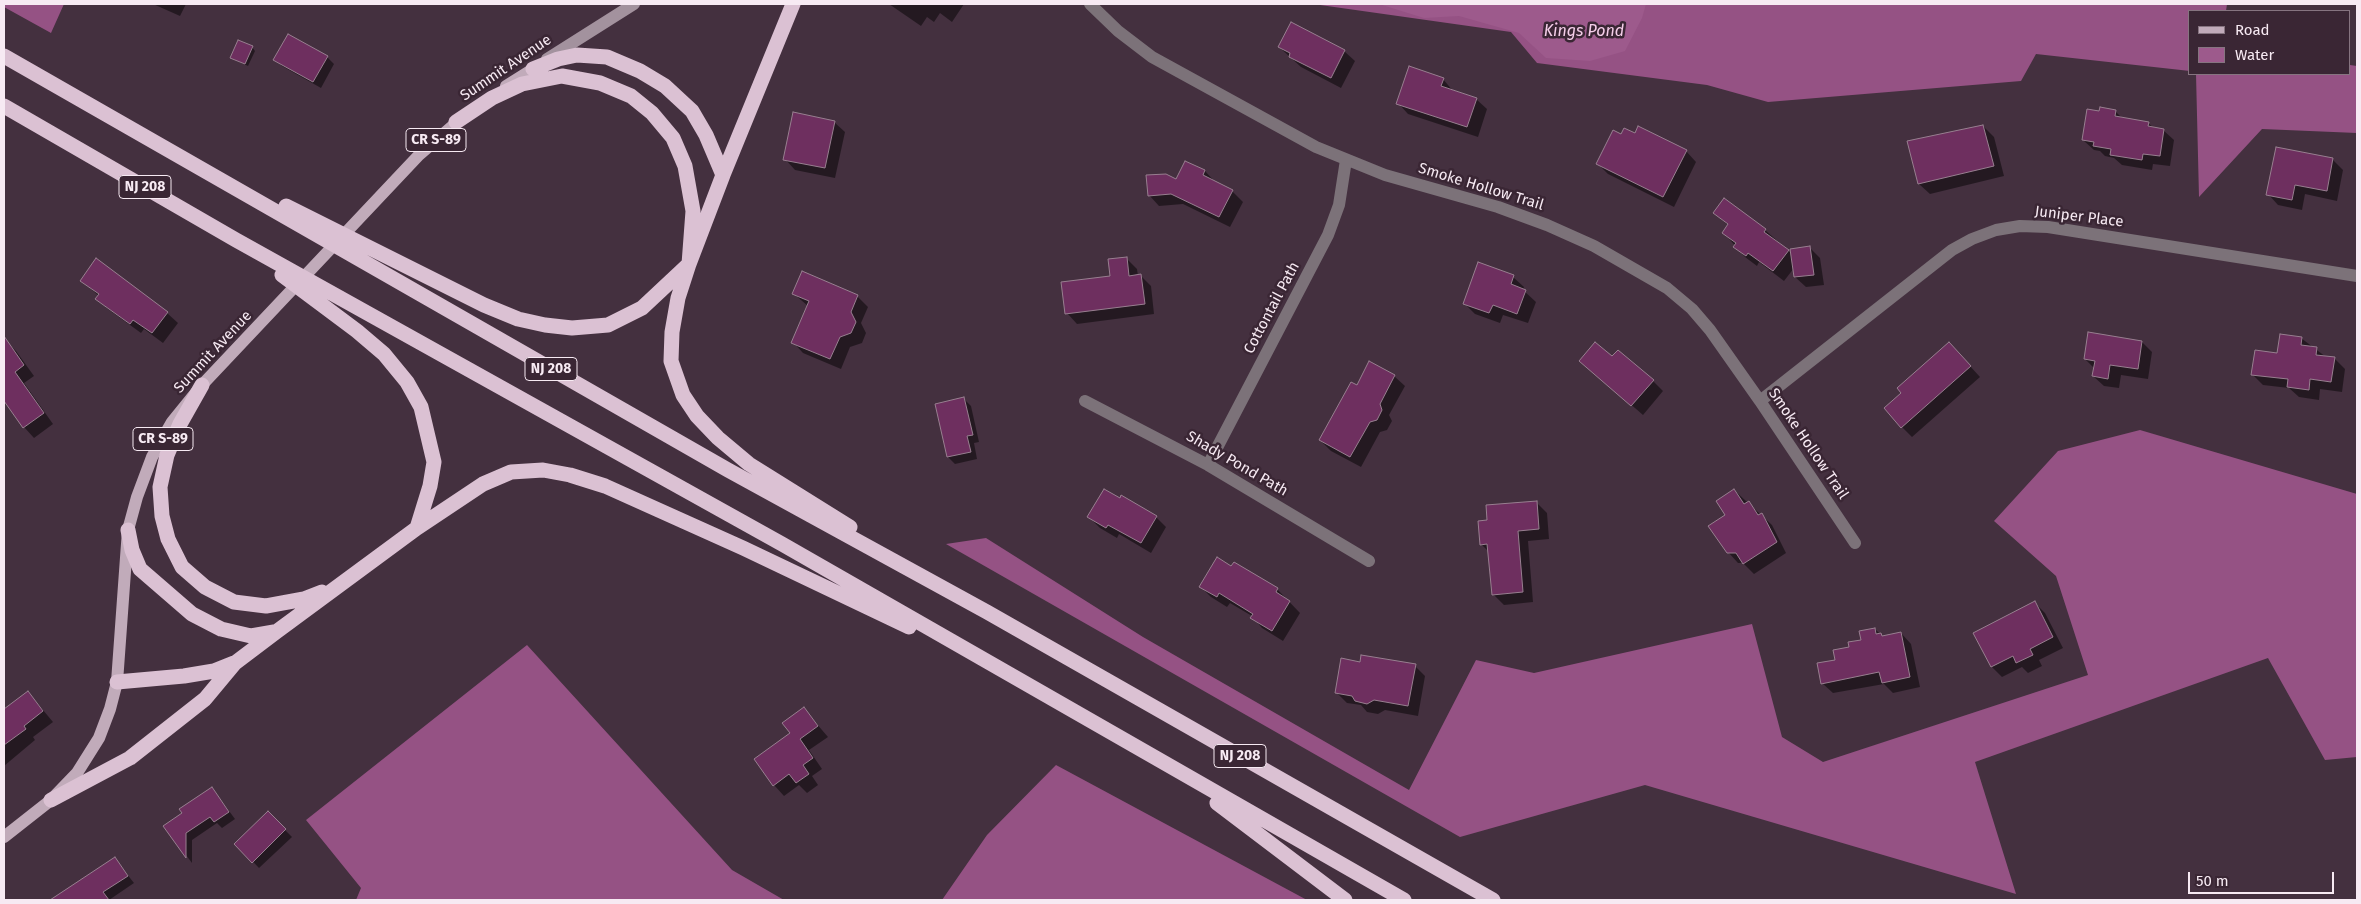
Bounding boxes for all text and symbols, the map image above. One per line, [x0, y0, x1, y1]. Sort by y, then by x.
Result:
legend [2188, 10, 2351, 75]
text: Road [2235, 21, 2270, 39]
water label: Kings Pond [1544, 22, 1624, 42]
street label: Summit Avenue [457, 31, 555, 105]
text: Water [2235, 46, 2274, 64]
road number: CR S-89 [406, 128, 466, 152]
street label: Smoke Hollow Trail [1416, 159, 1546, 215]
road number: NJ 208 [119, 176, 171, 198]
street label: Juniper Place [2034, 203, 2124, 231]
street label: Cottontail Path [1240, 259, 1304, 357]
street label: Summit Avenue [170, 307, 256, 397]
road number: NJ 208 [525, 358, 577, 380]
street label: Smoke Hollow Trail [1764, 385, 1852, 503]
road number: CR S-89 [133, 428, 193, 450]
street label: Shady Pond Path [1183, 428, 1291, 500]
road number: NJ 208 [1214, 744, 1266, 768]
scale bar [2191, 862, 2337, 894]
text: 50 m [2196, 872, 2229, 890]

